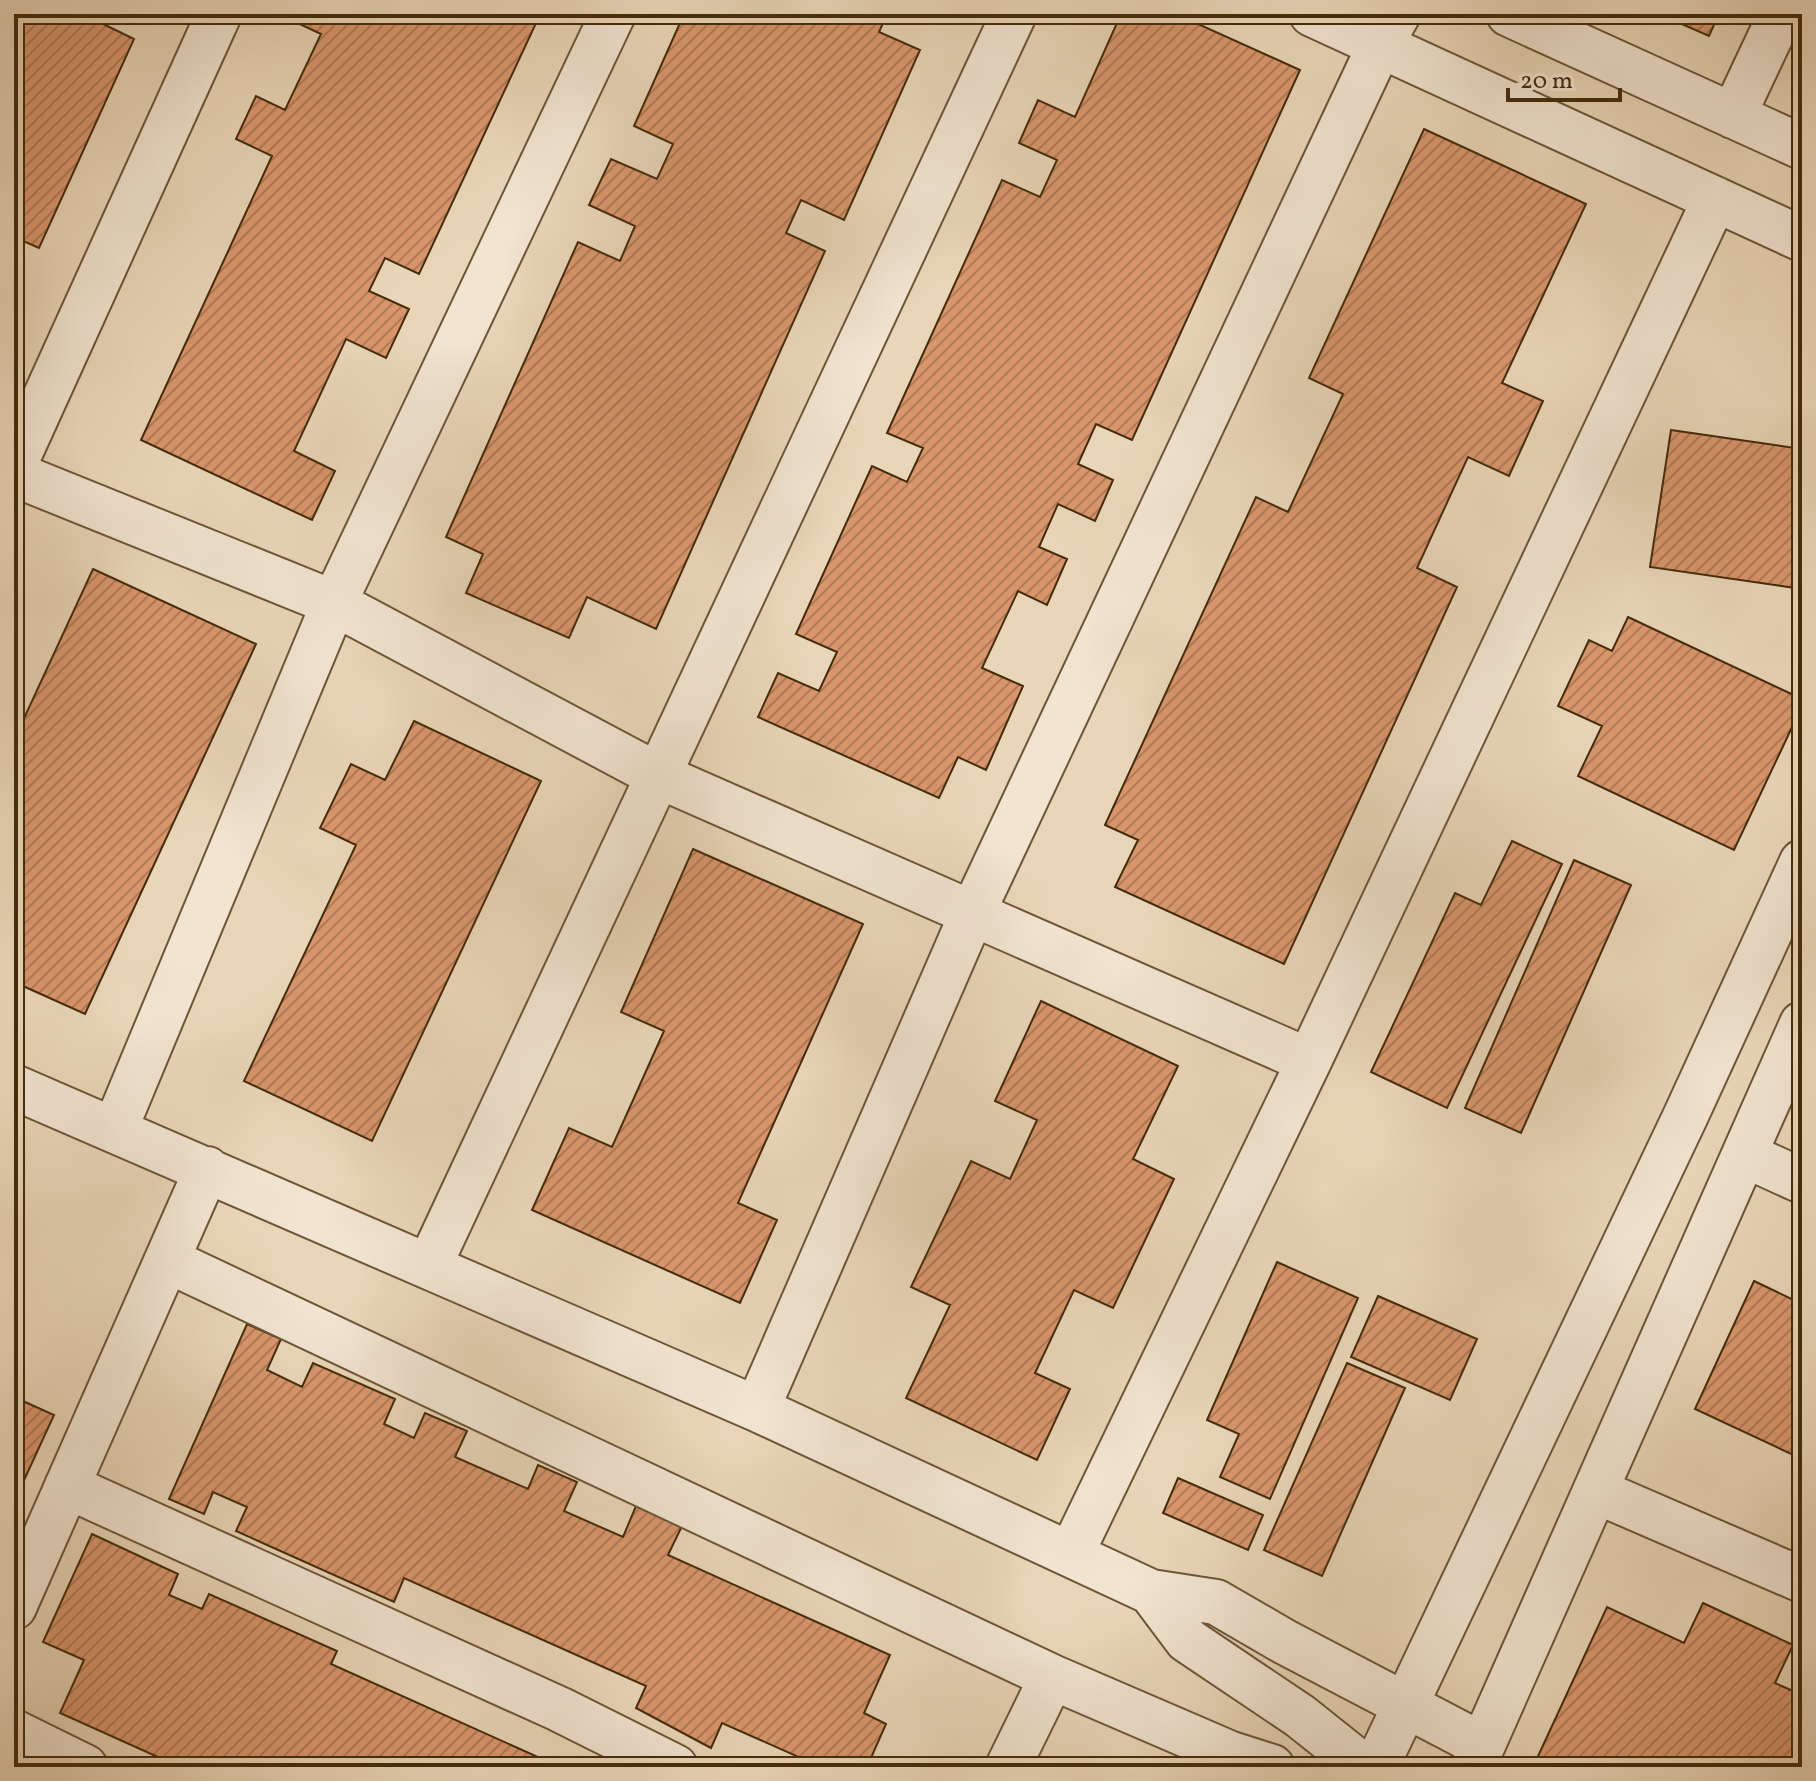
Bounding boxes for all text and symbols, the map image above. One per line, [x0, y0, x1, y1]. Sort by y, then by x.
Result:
scale bar [1508, 52, 1620, 102]
text: 20 m [1520, 65, 1573, 99]

